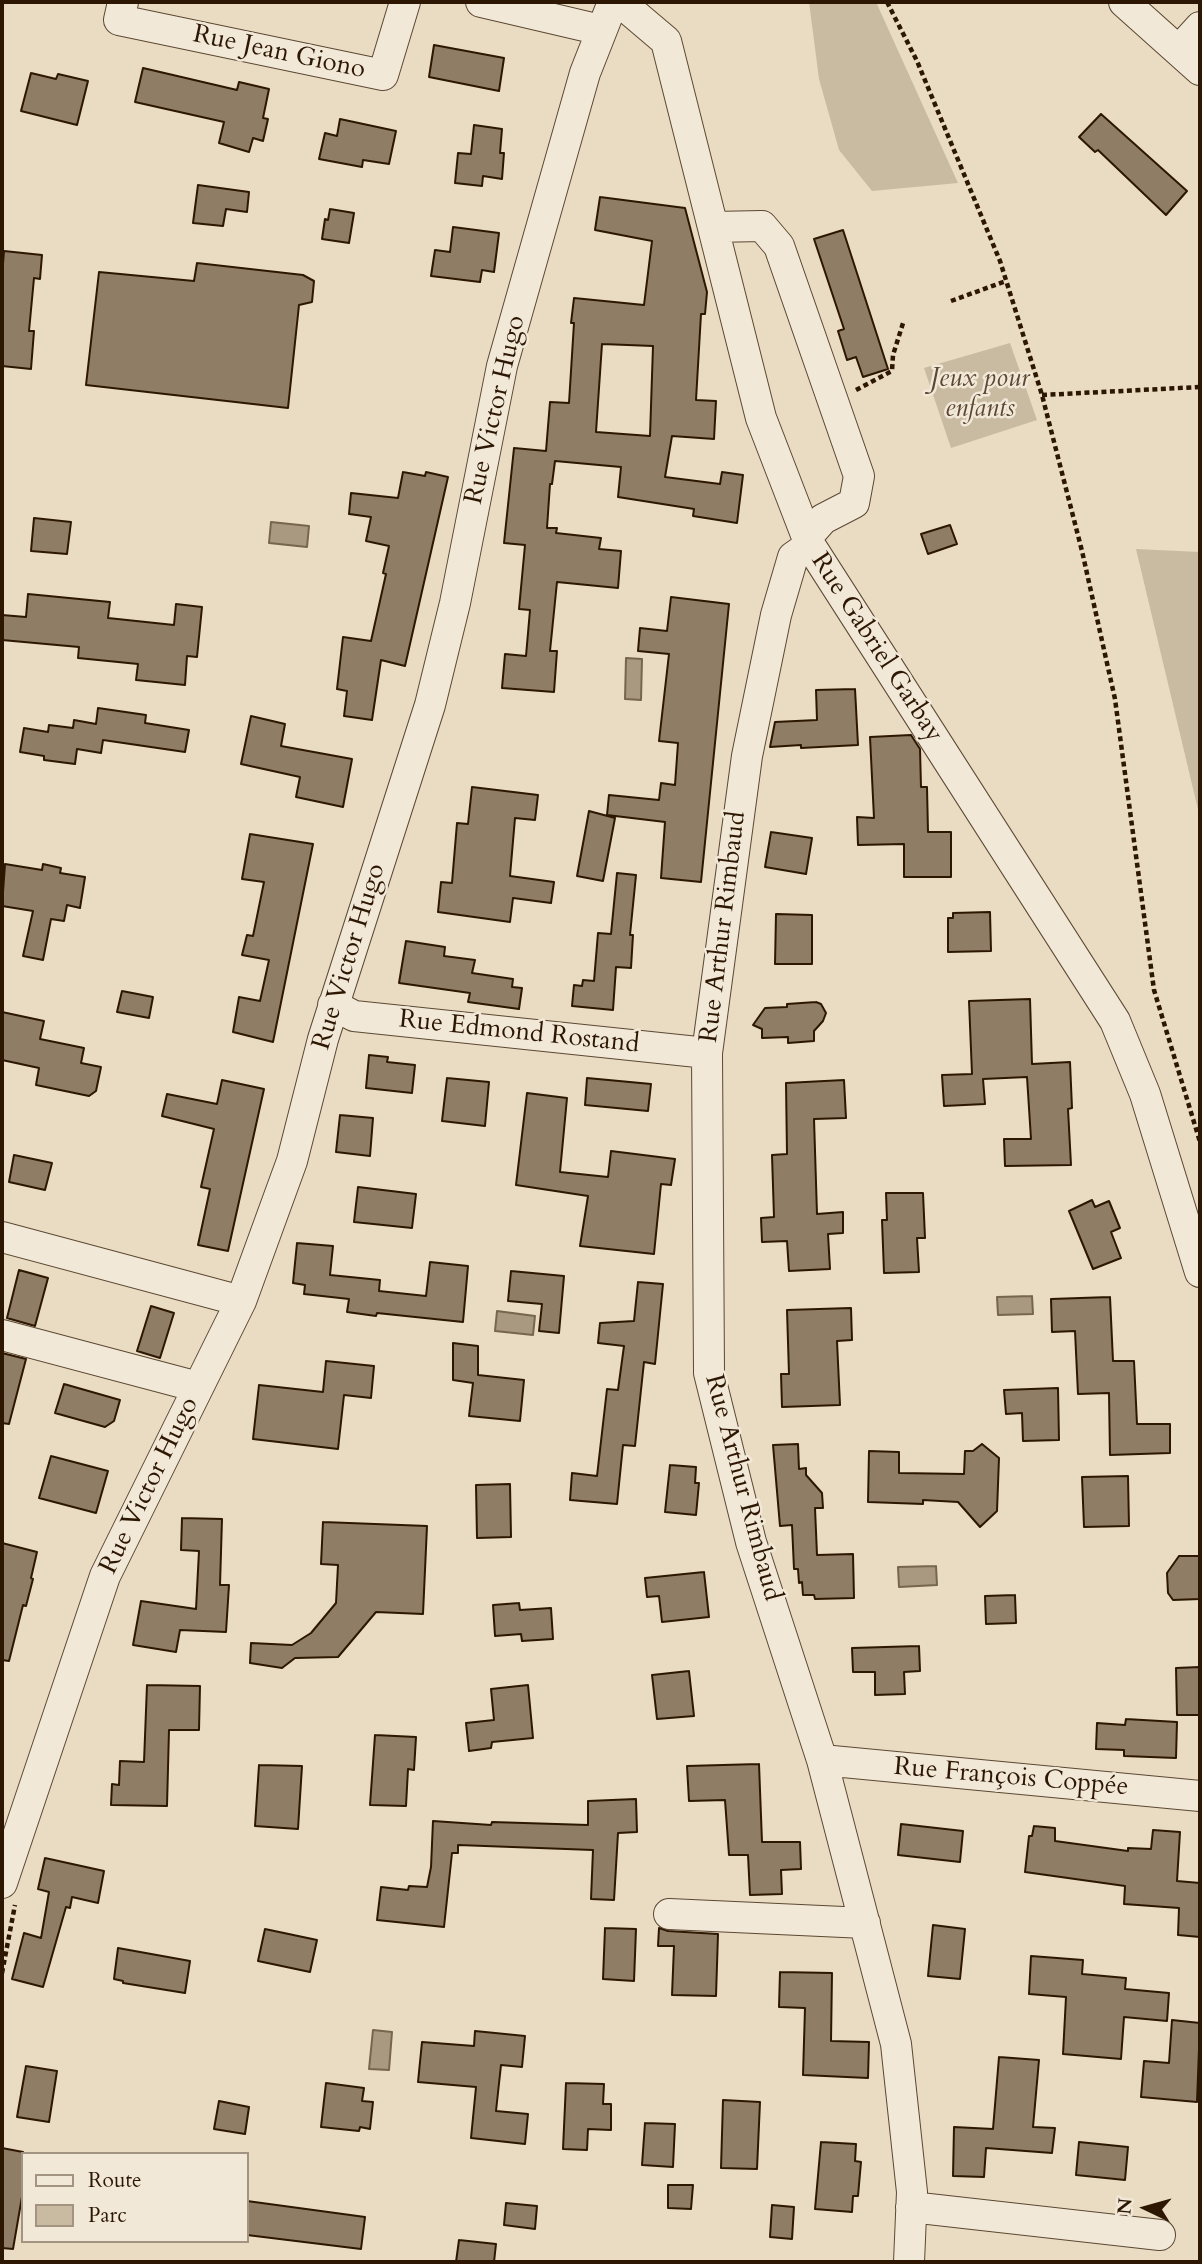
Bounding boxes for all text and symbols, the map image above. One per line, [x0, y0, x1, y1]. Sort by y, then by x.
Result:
street label: Rue Jean Giono [190, 20, 368, 86]
street label: Rue Victor Hugo [459, 313, 533, 507]
park label: Jeux pour enfants [930, 364, 1030, 426]
street label: Rue Gabriel Garbay [803, 548, 949, 748]
street label: Rue Arthur Rimbaud [694, 810, 754, 1044]
street label: Rue Victor Hugo [307, 860, 393, 1054]
street label: Rue Edmond Rostand [397, 1005, 641, 1061]
street label: Rue Arthur Rimbaud [697, 1371, 787, 1605]
street label: Rue Victor Hugo [94, 1393, 206, 1579]
street label: Rue François Coppée [892, 1752, 1130, 1804]
legend [21, 2152, 248, 2243]
text: Route [88, 2166, 142, 2195]
north arrow [1111, 2173, 1181, 2243]
text: N [1111, 2197, 1139, 2216]
text: Parc [88, 2201, 127, 2230]

